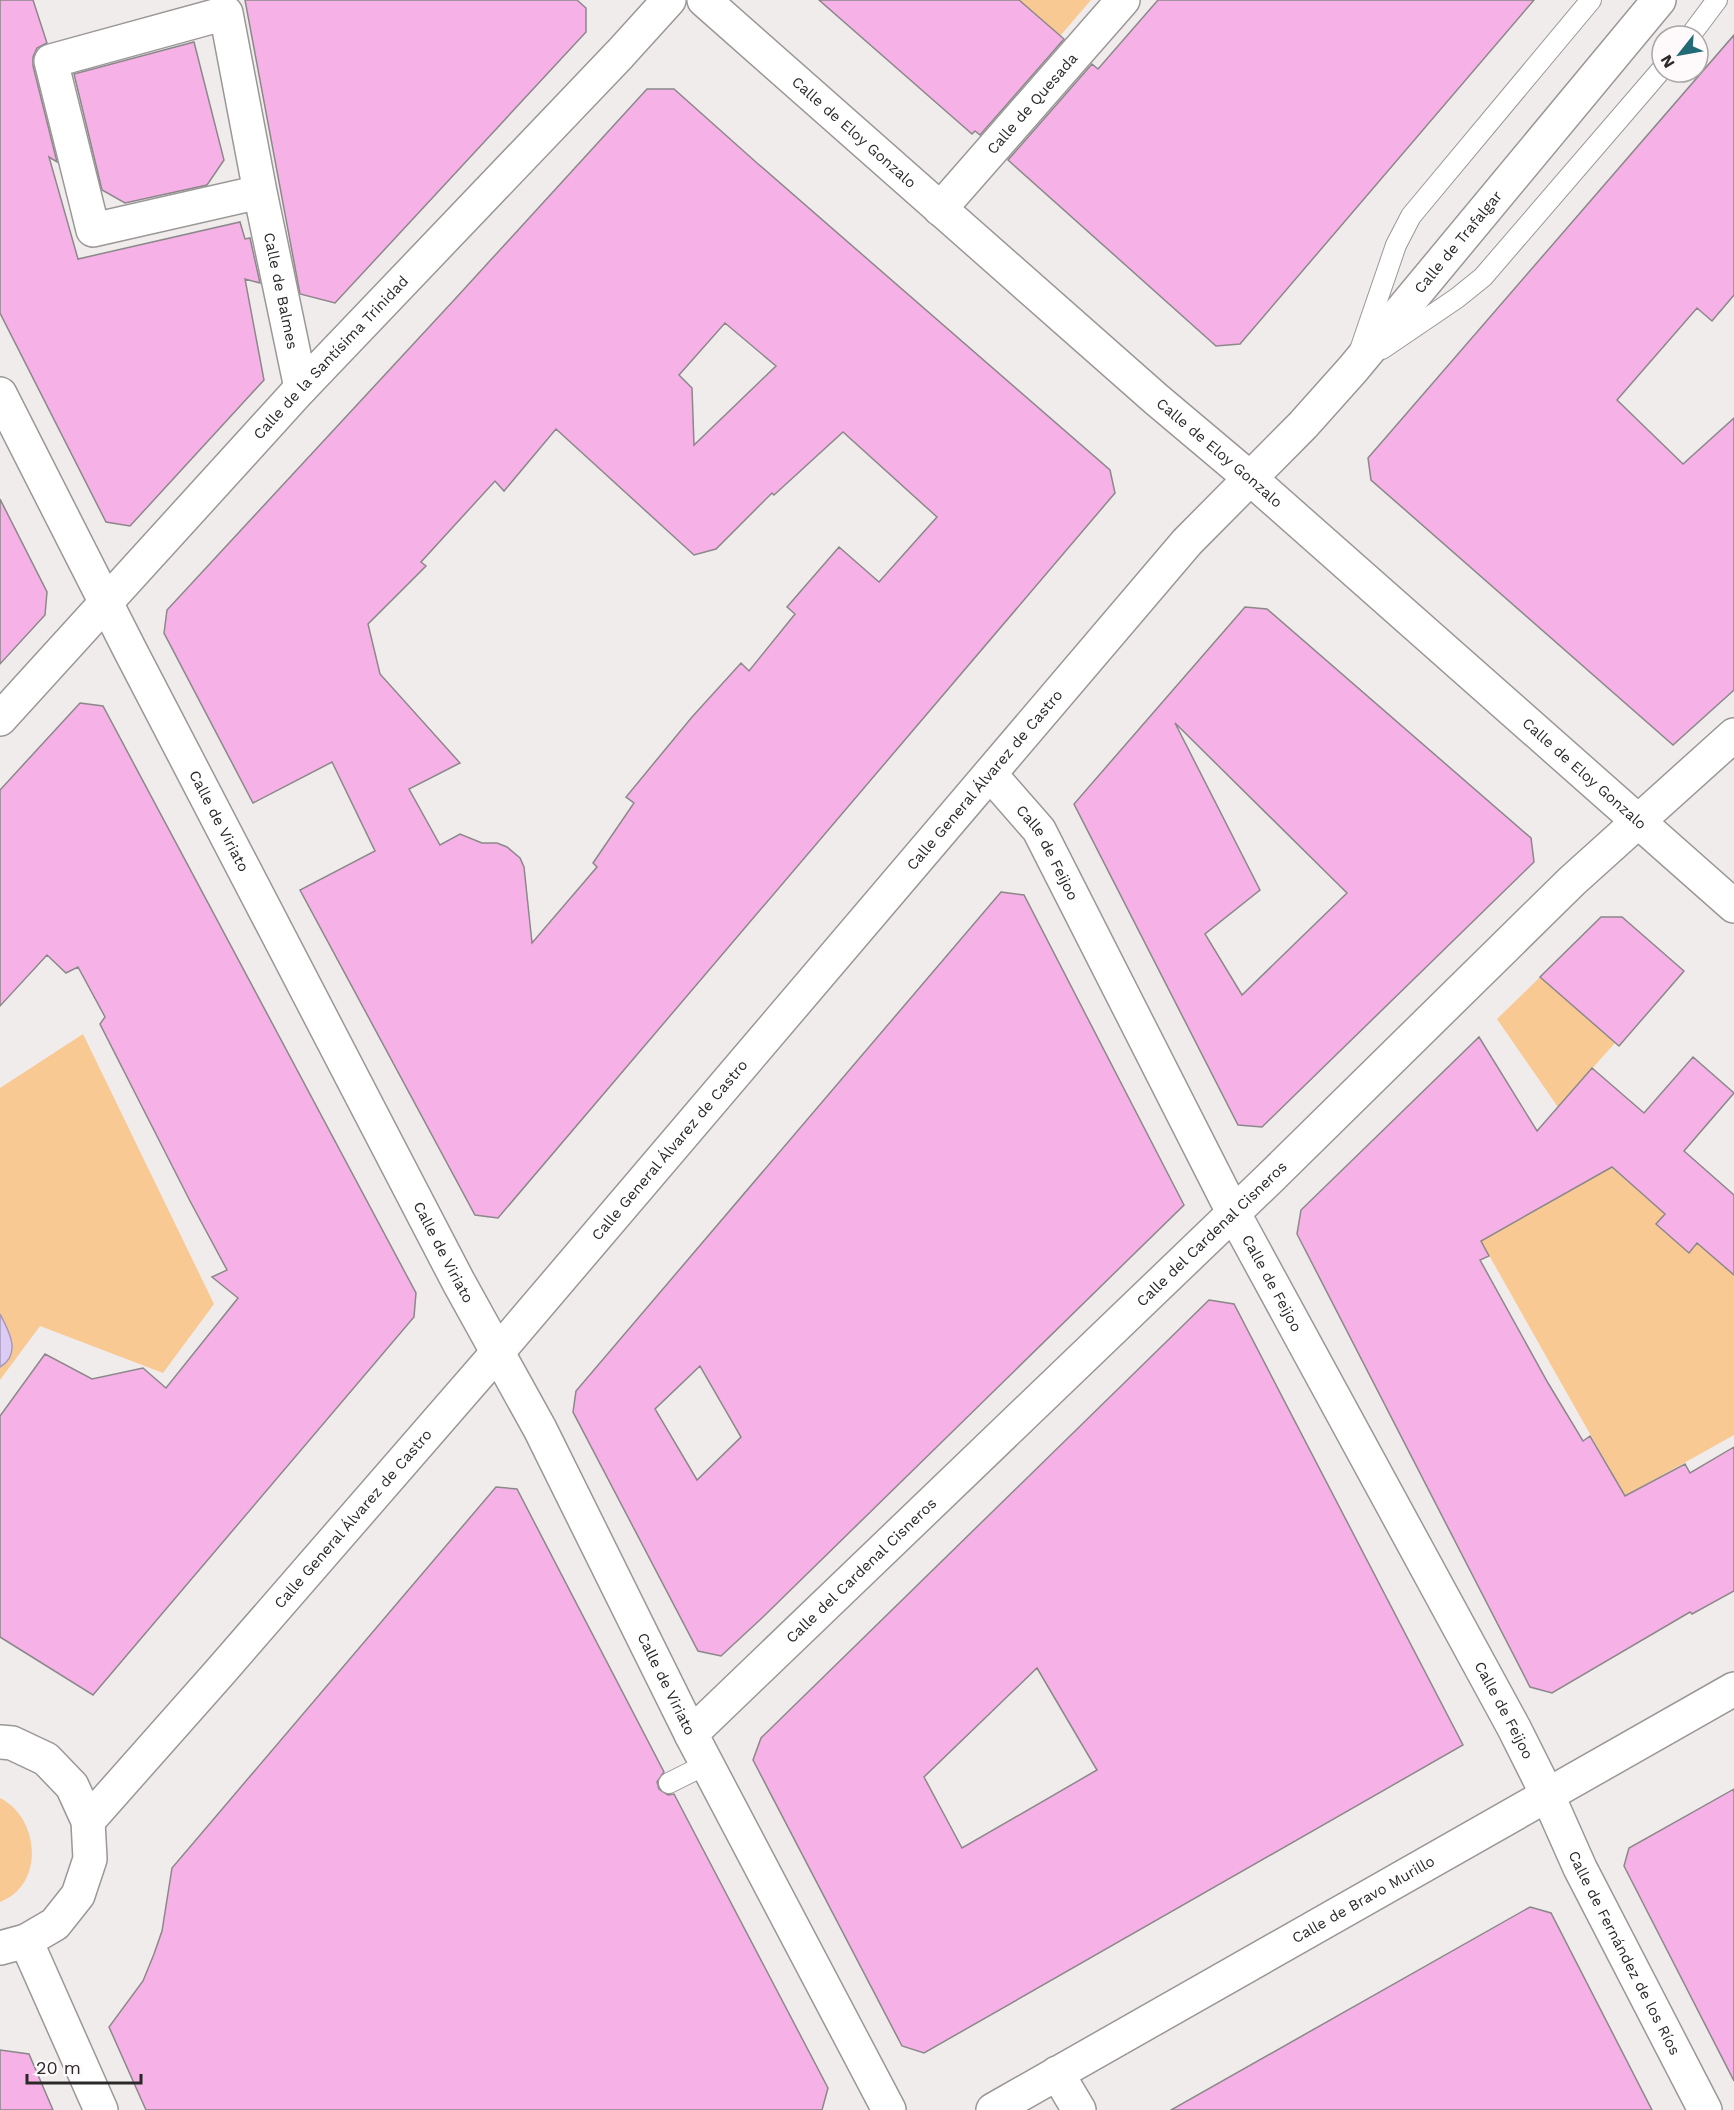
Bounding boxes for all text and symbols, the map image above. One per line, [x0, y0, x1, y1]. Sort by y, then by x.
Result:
north arrow [1650, 24, 1710, 84]
street label: Calle de Quesada [983, 49, 1082, 158]
text: N [1656, 51, 1679, 71]
street label: Calle de Eloy Gonzalo [788, 73, 920, 192]
street label: Calle de Trafalgar [1410, 187, 1506, 297]
street label: Calle de Balmes [260, 231, 302, 351]
street label: Calle de la Santísima Trinidad [250, 272, 412, 443]
street label: Calle de Eloy Gonzalo [1153, 394, 1286, 511]
street label: Calle General Álvarez de Castro [903, 686, 1066, 874]
street label: Calle de Eloy Gonzalo [1519, 714, 1650, 833]
street label: Calle de Viriato [185, 767, 253, 875]
street label: Calle de Feijoo [1012, 801, 1082, 903]
street label: Calle General Álvarez de Castro [588, 1056, 751, 1244]
street label: Calle del Cardenal Cisneros [1133, 1157, 1291, 1310]
street label: Calle de Viriato [409, 1199, 477, 1306]
street label: Calle de Feijoo [1238, 1232, 1306, 1335]
street label: Calle General Álvarez de Castro [270, 1426, 436, 1612]
street label: Calle del Cardenal Cisneros [782, 1494, 940, 1647]
street label: Calle de Viriato [633, 1630, 699, 1738]
street label: Calle de Feijoo [1471, 1658, 1537, 1762]
street label: Calle de Fernández de los Ríos [1565, 1848, 1684, 2058]
street label: Calle de Bravo Murillo [1289, 1852, 1438, 1947]
scale bar [27, 2047, 141, 2085]
text: 20 m [36, 2057, 81, 2078]

